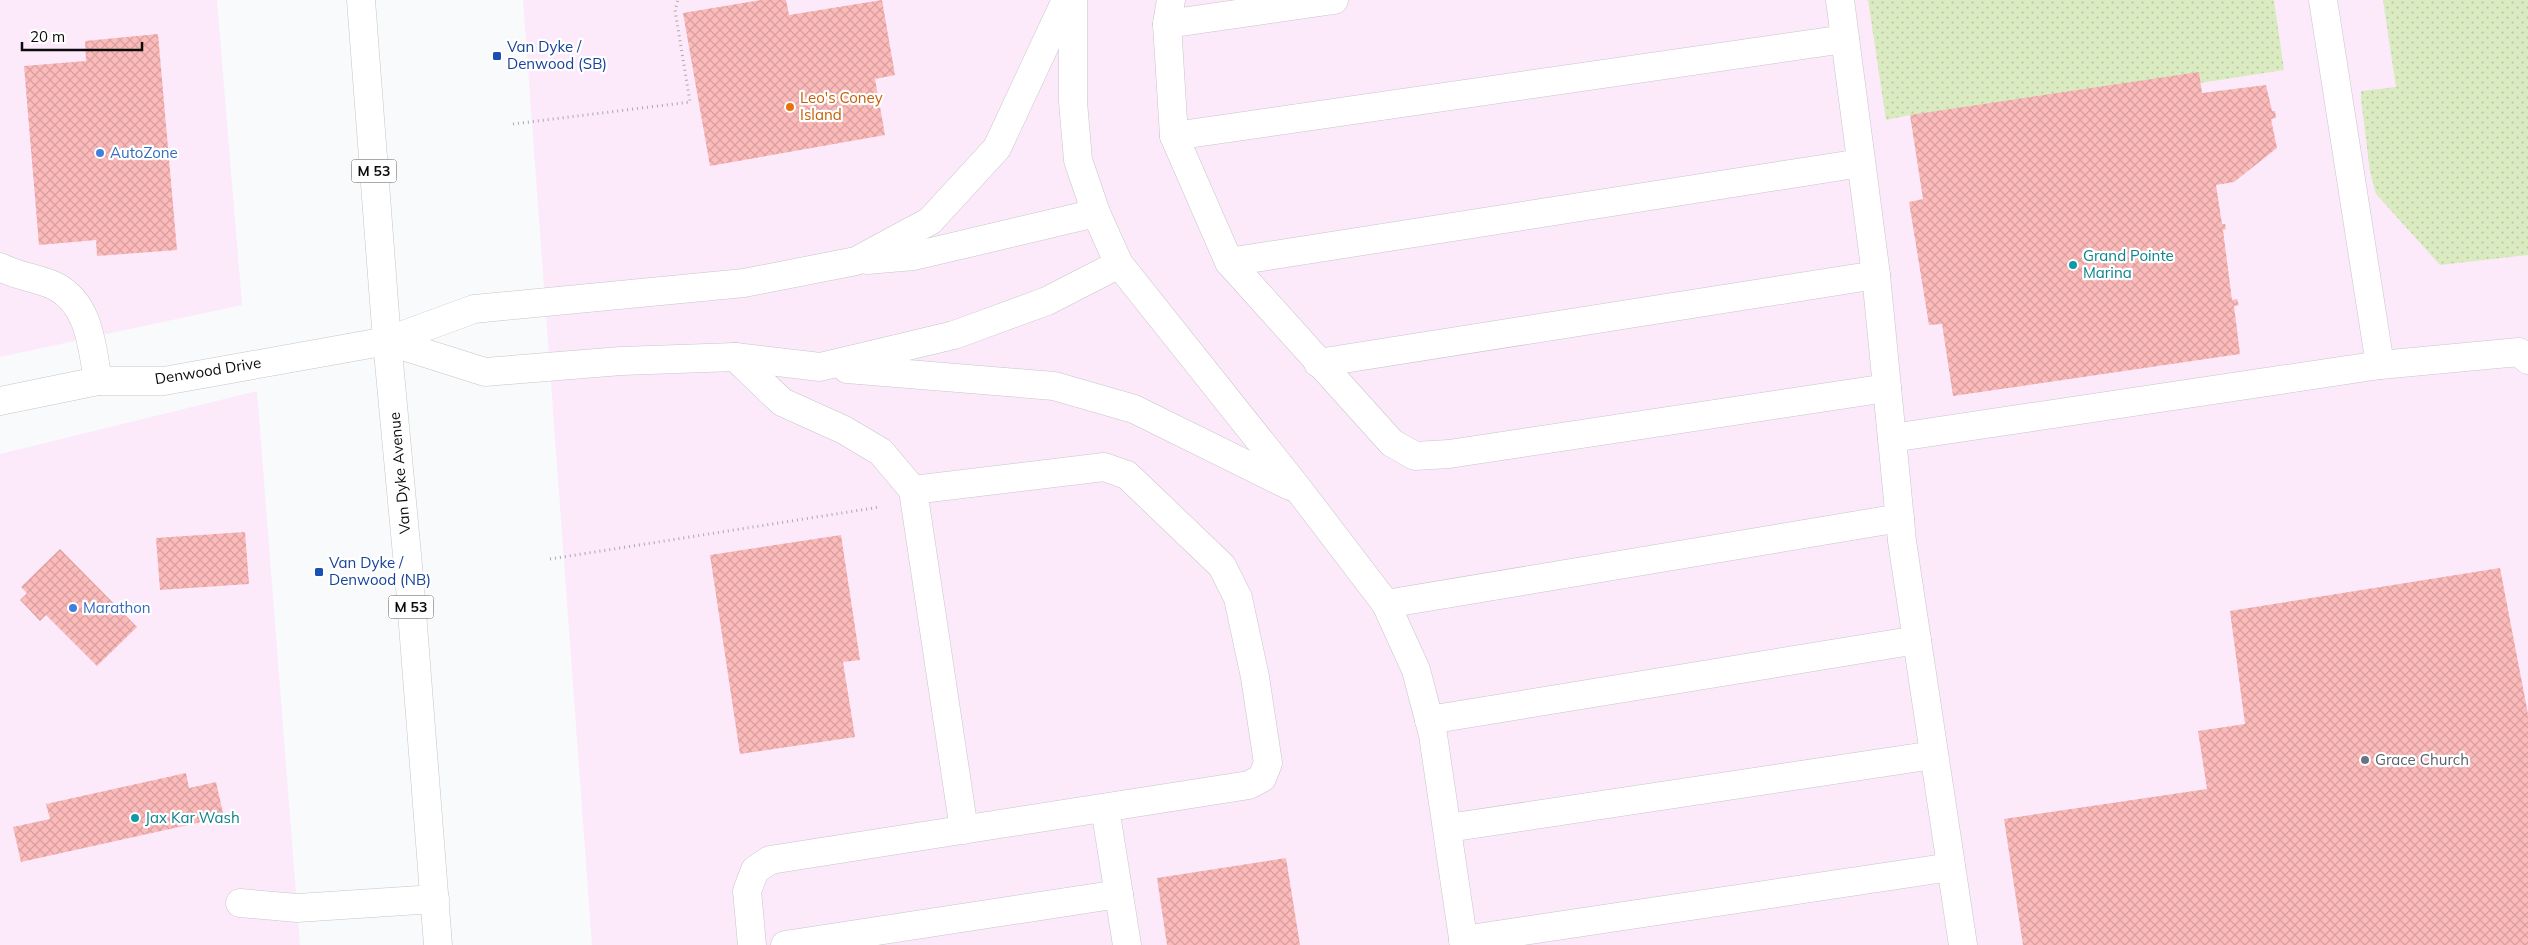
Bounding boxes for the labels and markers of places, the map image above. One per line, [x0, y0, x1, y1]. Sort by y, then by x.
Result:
place label: Van Dyke / Denwood (SB) [507, 37, 607, 73]
marker: Van Dyke / Denwood (SB) [491, 50, 503, 62]
place label: Leo's Coney Island [800, 88, 883, 124]
marker: Leo's Coney Island [784, 101, 796, 113]
place label: AutoZone [110, 143, 178, 162]
marker: AutoZone [94, 147, 106, 159]
place label: Grand Pointe Marina [2083, 246, 2174, 282]
marker: Grand Pointe Marina [2067, 259, 2079, 271]
place label: Van Dyke / Denwood (NB) [329, 553, 431, 589]
marker: Van Dyke / Denwood (NB) [313, 566, 325, 578]
place label: Marathon [83, 598, 151, 617]
marker: Marathon [67, 602, 79, 614]
place label: Grace Church [2375, 750, 2469, 769]
marker: Grace Church [2359, 754, 2371, 766]
place label: Jax Kar Wash [145, 808, 240, 827]
marker: Jax Kar Wash [129, 812, 141, 824]

